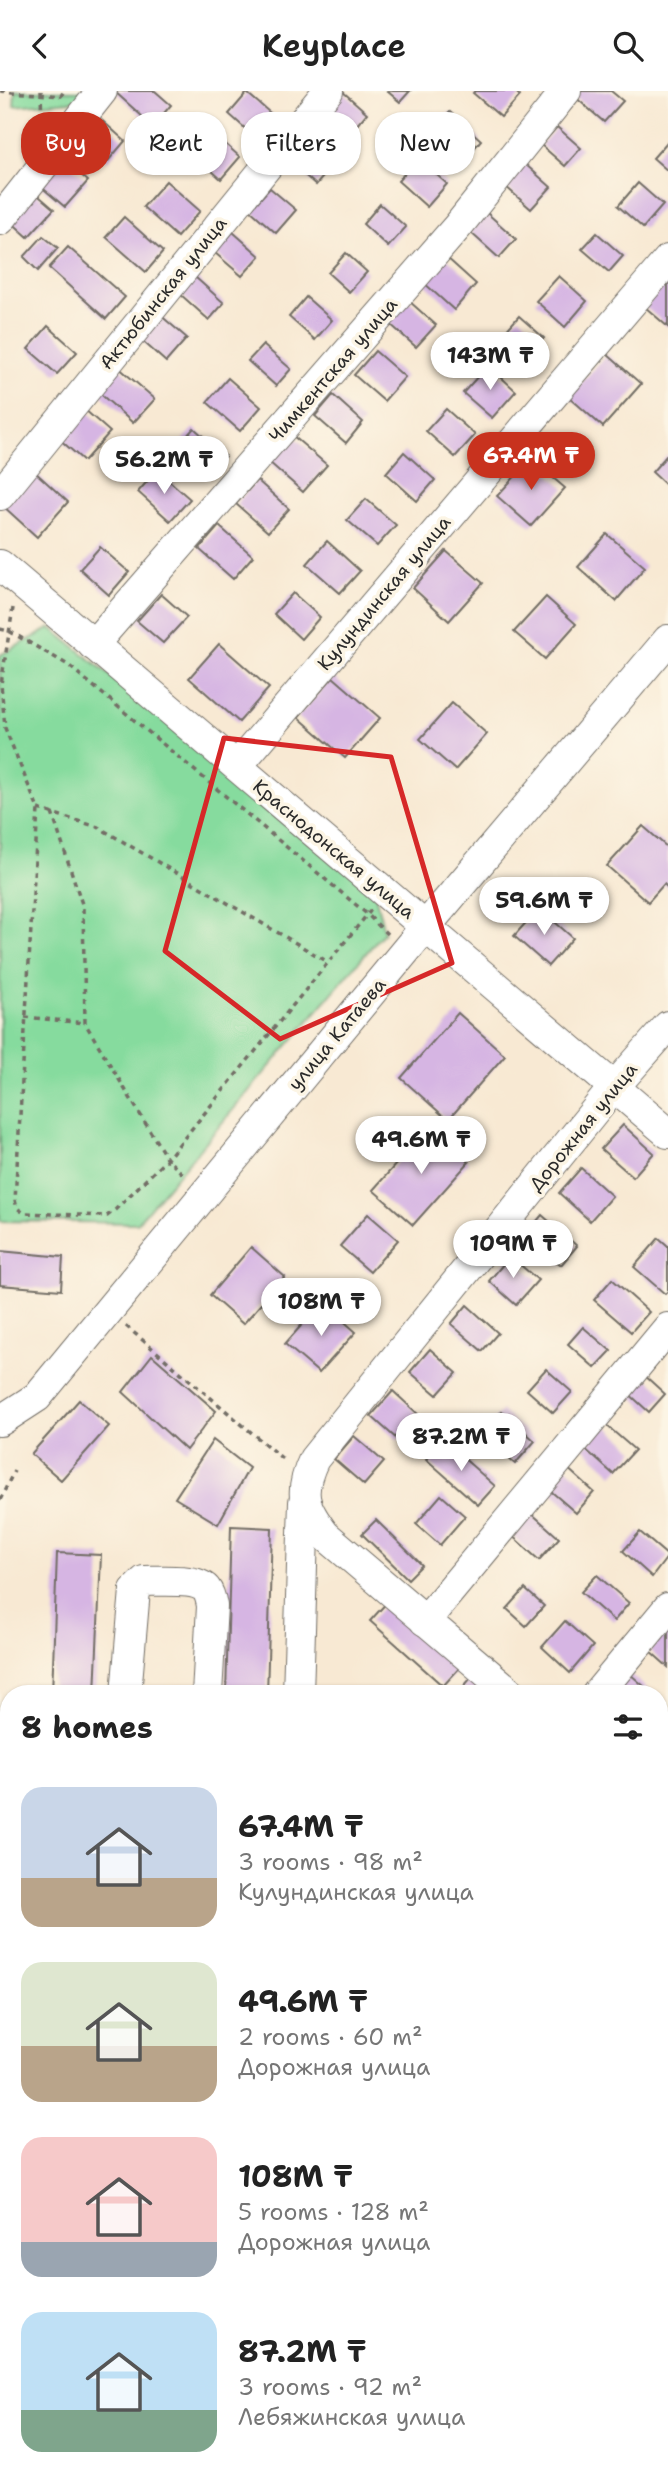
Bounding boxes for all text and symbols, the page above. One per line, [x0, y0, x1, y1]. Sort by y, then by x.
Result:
text: Keyplace [262, 24, 406, 67]
icon: back [21, 27, 59, 65]
icon: search [609, 27, 647, 65]
chip: Buy [21, 112, 111, 175]
chip: Rent [125, 112, 227, 175]
chip: Filters [241, 112, 361, 175]
chip: New [375, 112, 475, 175]
street label: Актюбинская улица [94, 211, 232, 375]
street label: Чимкентская улица [263, 292, 403, 448]
pin: 143M ₸ [433, 333, 547, 392]
text: 143M ₸ [447, 340, 533, 370]
pin: 67.4M ₸ [466, 433, 596, 492]
pin: 56.2M ₸ [99, 437, 229, 496]
text: 67.4M ₸ [483, 440, 579, 470]
text: 56.2M ₸ [115, 444, 213, 474]
street label: Кулундинская улица [312, 510, 456, 676]
street label: Краснодонская улица [248, 774, 421, 924]
pin: 59.6M ₸ [479, 877, 609, 937]
text: 59.6M ₸ [495, 885, 593, 915]
street label: улица Катаева [282, 972, 392, 1096]
street label: Дорожная улица [523, 1057, 643, 1197]
pin: 49.6M ₸ [356, 1117, 486, 1176]
text: 49.6M ₸ [371, 1124, 471, 1154]
pin: 109M ₸ [456, 1221, 570, 1280]
text: 109M ₸ [469, 1228, 557, 1258]
pin: 108M ₸ [264, 1279, 378, 1338]
text: 108M ₸ [277, 1286, 365, 1316]
pin: 87.2M ₸ [396, 1413, 526, 1473]
text: 87.2M ₸ [412, 1421, 510, 1451]
text: 8 homes [21, 1707, 153, 1748]
icon: filters [609, 1708, 647, 1746]
text: 67.4M ₸ [238, 1806, 363, 1847]
icon: home [77, 1815, 161, 1899]
text: 3 rooms · 98 m² [238, 1847, 423, 1877]
text: Кулундинская улица [238, 1877, 474, 1907]
text: 49.6M ₸ [238, 1981, 367, 2022]
icon: home [77, 1990, 161, 2074]
text: 2 rooms · 60 m² [238, 2022, 423, 2052]
text: Дорожная улица [238, 2052, 430, 2082]
text: 108M ₸ [238, 2156, 352, 2197]
icon: home [77, 2165, 161, 2249]
text: 5 rooms · 128 m² [238, 2197, 429, 2227]
text: Дорожная улица [238, 2227, 430, 2257]
text: 87.2M ₸ [238, 2331, 366, 2372]
icon: home [77, 2340, 161, 2424]
text: 3 rooms · 92 m² [238, 2372, 422, 2402]
text: Лебяжинская улица [238, 2402, 465, 2432]

